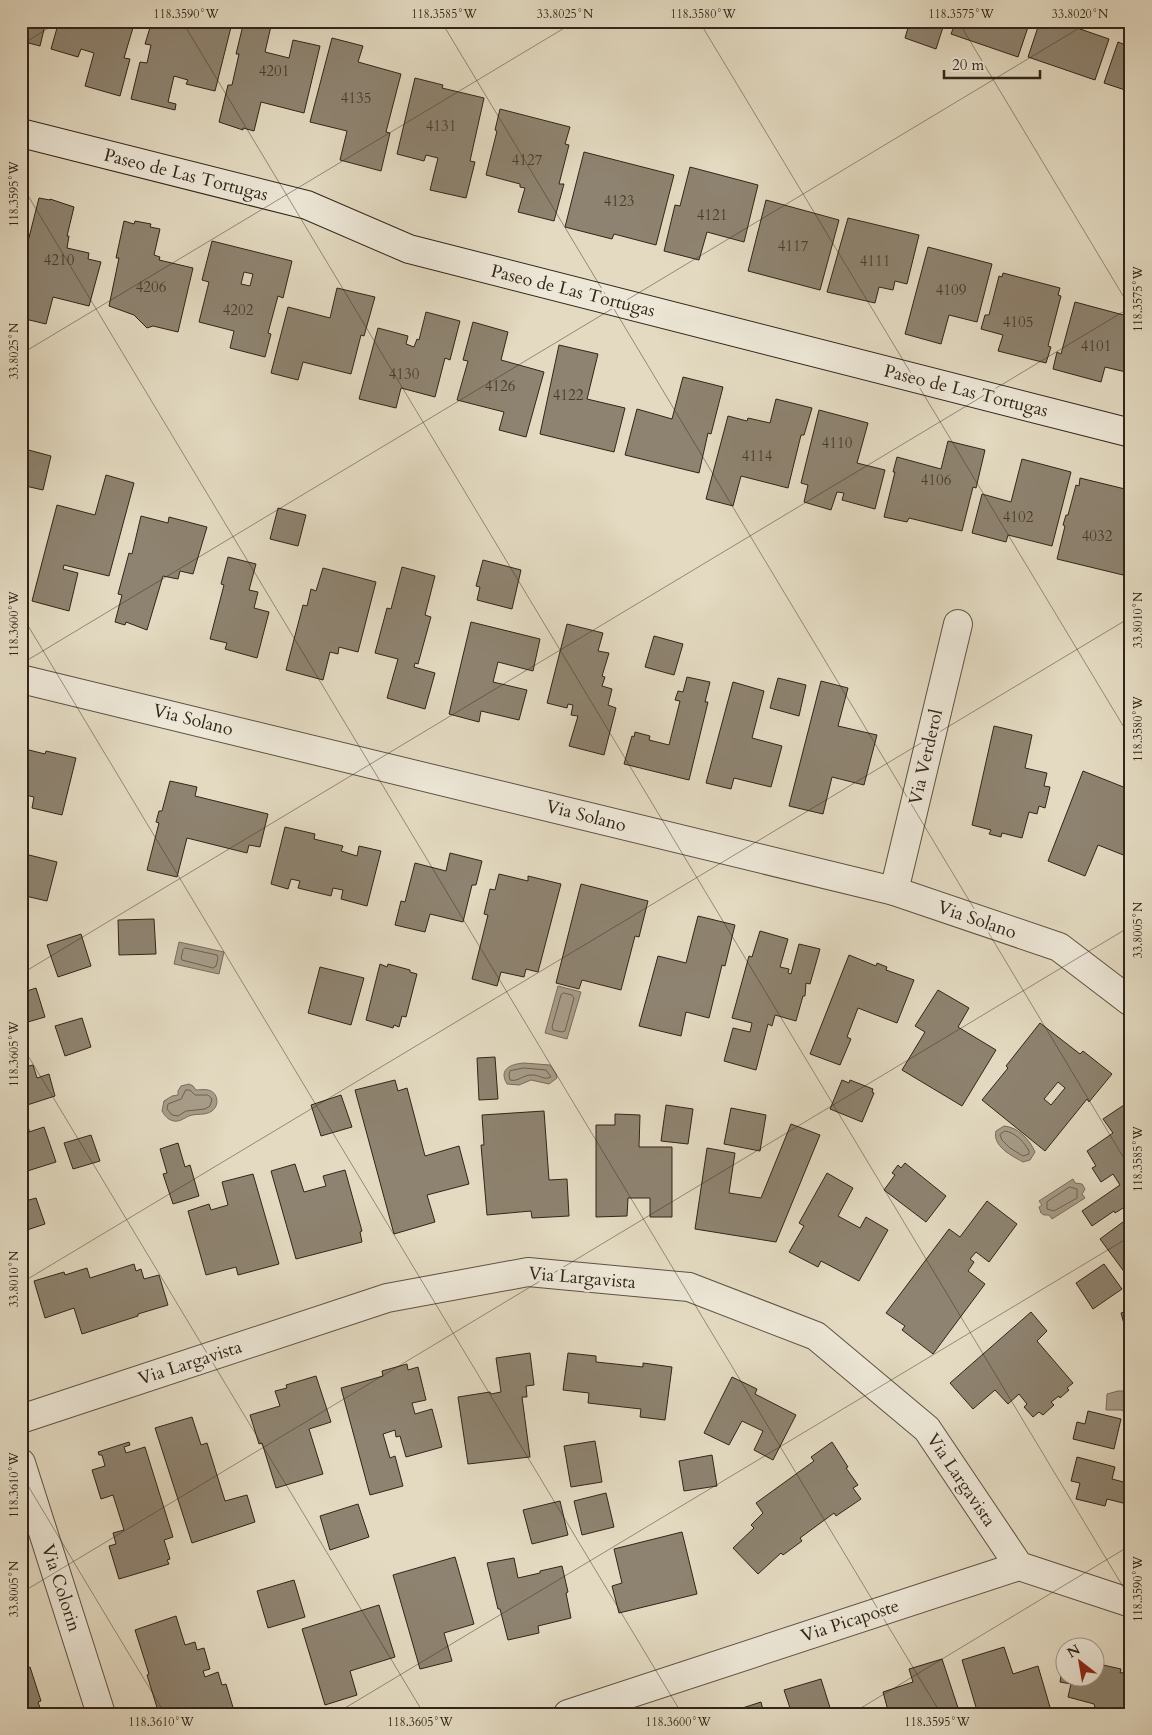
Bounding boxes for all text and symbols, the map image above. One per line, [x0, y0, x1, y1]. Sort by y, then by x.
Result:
text: 118.3590°W [153, 6, 219, 22]
text: 118.3585°W [411, 6, 477, 22]
text: 33.8025°N [537, 6, 594, 22]
text: 118.3580°W [670, 6, 736, 22]
text: 118.3575°W [928, 6, 994, 22]
text: 33.8020°N [1052, 6, 1109, 22]
scale bar [944, 48, 1041, 80]
text: 20 m [952, 55, 984, 75]
house number: 4201 [259, 61, 289, 81]
house number: 4135 [341, 88, 371, 108]
house number: 4131 [426, 116, 456, 136]
street label: Paseo de Las Tortugas [101, 143, 271, 207]
house number: 4127 [512, 150, 543, 170]
text: 118.3595°W [6, 161, 22, 227]
house number: 4123 [604, 191, 634, 211]
house number: 4121 [697, 205, 727, 225]
house number: 4117 [778, 236, 809, 256]
house number: 4210 [44, 250, 75, 270]
house number: 4111 [860, 251, 890, 271]
street label: Paseo de Las Tortugas [488, 259, 658, 323]
text: 118.3575°W [1130, 266, 1146, 332]
house number: 4206 [136, 277, 167, 297]
house number: 4109 [936, 280, 967, 300]
house number: 4202 [223, 300, 254, 320]
house number: 4105 [1003, 312, 1033, 332]
text: 33.8025°N [6, 322, 22, 379]
house number: 4101 [1081, 336, 1111, 356]
street label: Paseo de Las Tortugas [881, 359, 1051, 423]
house number: 4130 [389, 364, 420, 384]
house number: 4126 [485, 376, 516, 396]
house number: 4122 [553, 385, 584, 405]
house number: 4110 [822, 433, 853, 453]
house number: 4114 [742, 446, 773, 466]
house number: 4106 [921, 470, 952, 490]
house number: 4102 [1003, 507, 1034, 527]
house number: 4032 [1082, 526, 1113, 546]
text: 118.3600°W [6, 591, 22, 657]
text: 33.8010°N [1130, 591, 1146, 648]
text: 118.3580°W [1130, 696, 1146, 762]
street label: Via Solano [150, 698, 236, 742]
street label: Via Verderol [903, 706, 949, 807]
street label: Via Solano [543, 794, 629, 838]
street label: Via Solano [934, 895, 1020, 945]
text: 33.8005°N [1130, 901, 1146, 958]
text: 118.3605°W [6, 1021, 22, 1087]
text: 118.3585°W [1130, 1126, 1146, 1192]
text: 33.8010°N [6, 1250, 22, 1307]
street label: Via Largavista [527, 1261, 637, 1295]
street label: Via Largavista [135, 1334, 245, 1392]
street label: Via Largavista [921, 1428, 1002, 1532]
text: 118.3610°W [6, 1452, 22, 1518]
street label: Via Colorin [35, 1541, 87, 1636]
text: 118.3590°W [1130, 1556, 1146, 1622]
text: 33.8005°N [6, 1560, 22, 1617]
street label: Via Picaposte [798, 1593, 902, 1649]
north arrow [1054, 1638, 1104, 1688]
text: N [1063, 1640, 1084, 1663]
text: 118.3610°W [128, 1714, 194, 1730]
text: 118.3605°W [387, 1714, 453, 1730]
text: 118.3600°W [645, 1714, 711, 1730]
text: 118.3595°W [904, 1714, 970, 1730]

